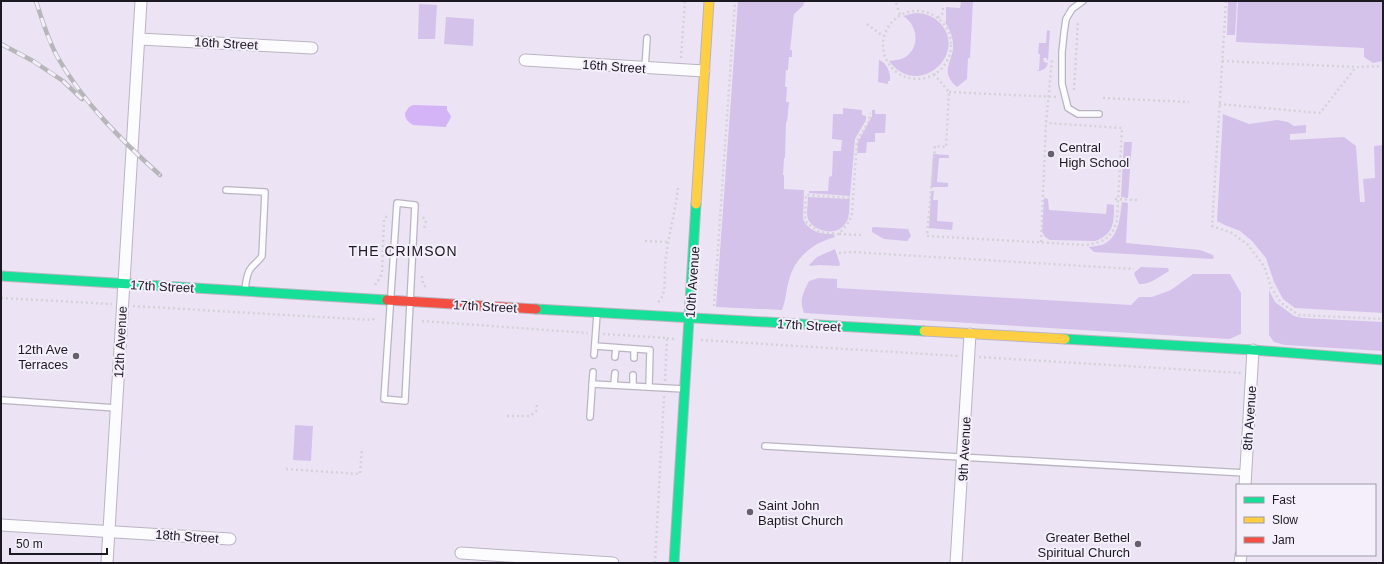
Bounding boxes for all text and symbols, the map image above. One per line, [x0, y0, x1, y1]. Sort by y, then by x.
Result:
street label: 16th Street [194, 34, 259, 53]
street label: 16th Street [582, 57, 647, 76]
place label: Central High School [1059, 140, 1129, 170]
marker: Central High School [1046, 149, 1056, 159]
district label: THE CRIMSON [349, 243, 458, 259]
street label: 10th Avenue [683, 246, 702, 319]
street label: 17th Street [130, 277, 195, 296]
street label: 17th Street [453, 297, 518, 316]
street label: 12th Avenue [111, 306, 130, 378]
street label: 17th Street [777, 316, 842, 335]
place label: 12th Ave Terraces [18, 342, 68, 372]
marker: 12th Ave Terraces [71, 351, 81, 361]
street label: 8th Avenue [1240, 385, 1259, 451]
street label: 9th Avenue [955, 416, 974, 482]
legend [1236, 484, 1376, 556]
text: Fast [1272, 493, 1296, 507]
place label: Saint John Baptist Church [758, 498, 843, 528]
marker: Saint John Baptist Church [745, 507, 755, 517]
text: Slow [1272, 513, 1298, 527]
street label: 18th Street [155, 527, 220, 546]
scale bar [10, 530, 107, 556]
place label: Greater Bethel Spiritual Church [1038, 530, 1130, 560]
text: Jam [1272, 533, 1295, 547]
text: 50 m [16, 537, 43, 551]
marker: Greater Bethel Spiritual Church [1133, 539, 1143, 549]

